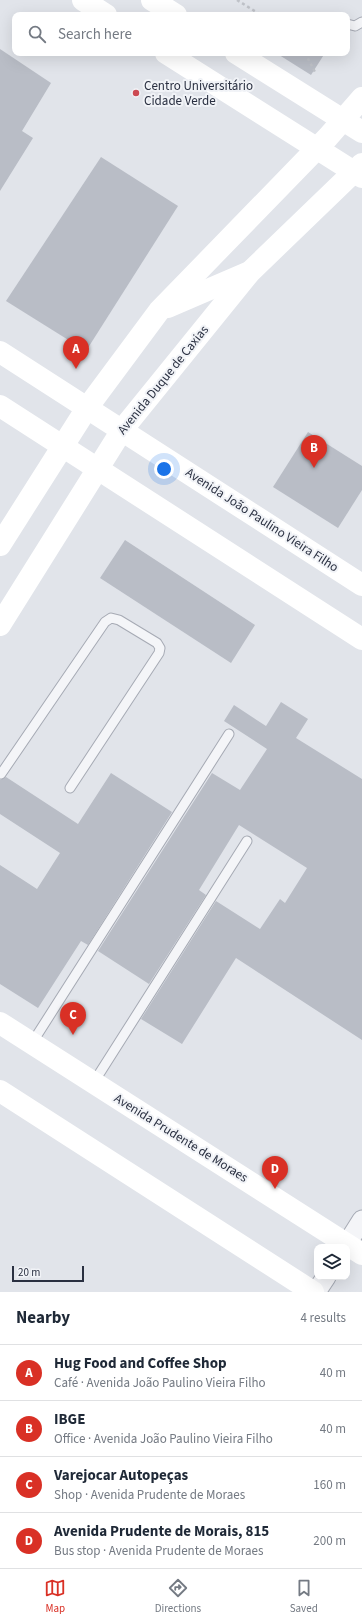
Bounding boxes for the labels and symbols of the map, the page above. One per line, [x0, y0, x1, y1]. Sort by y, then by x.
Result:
place label: Centro Universitário Cidade Verde [144, 77, 253, 110]
marker: Centro Universitário Cidade Verde [131, 88, 141, 98]
street label: Avenida Duque de Caxias [113, 321, 213, 438]
pin: A [63, 336, 89, 369]
pin: B [301, 435, 327, 468]
your location [154, 459, 174, 479]
street label: Avenida João Paulino Vieira Filho [182, 464, 342, 576]
pin: C [60, 1002, 86, 1035]
street label: Avenida Prudente de Moraes [111, 1089, 252, 1187]
pin: D [262, 1156, 288, 1189]
scale bar [12, 1264, 84, 1283]

